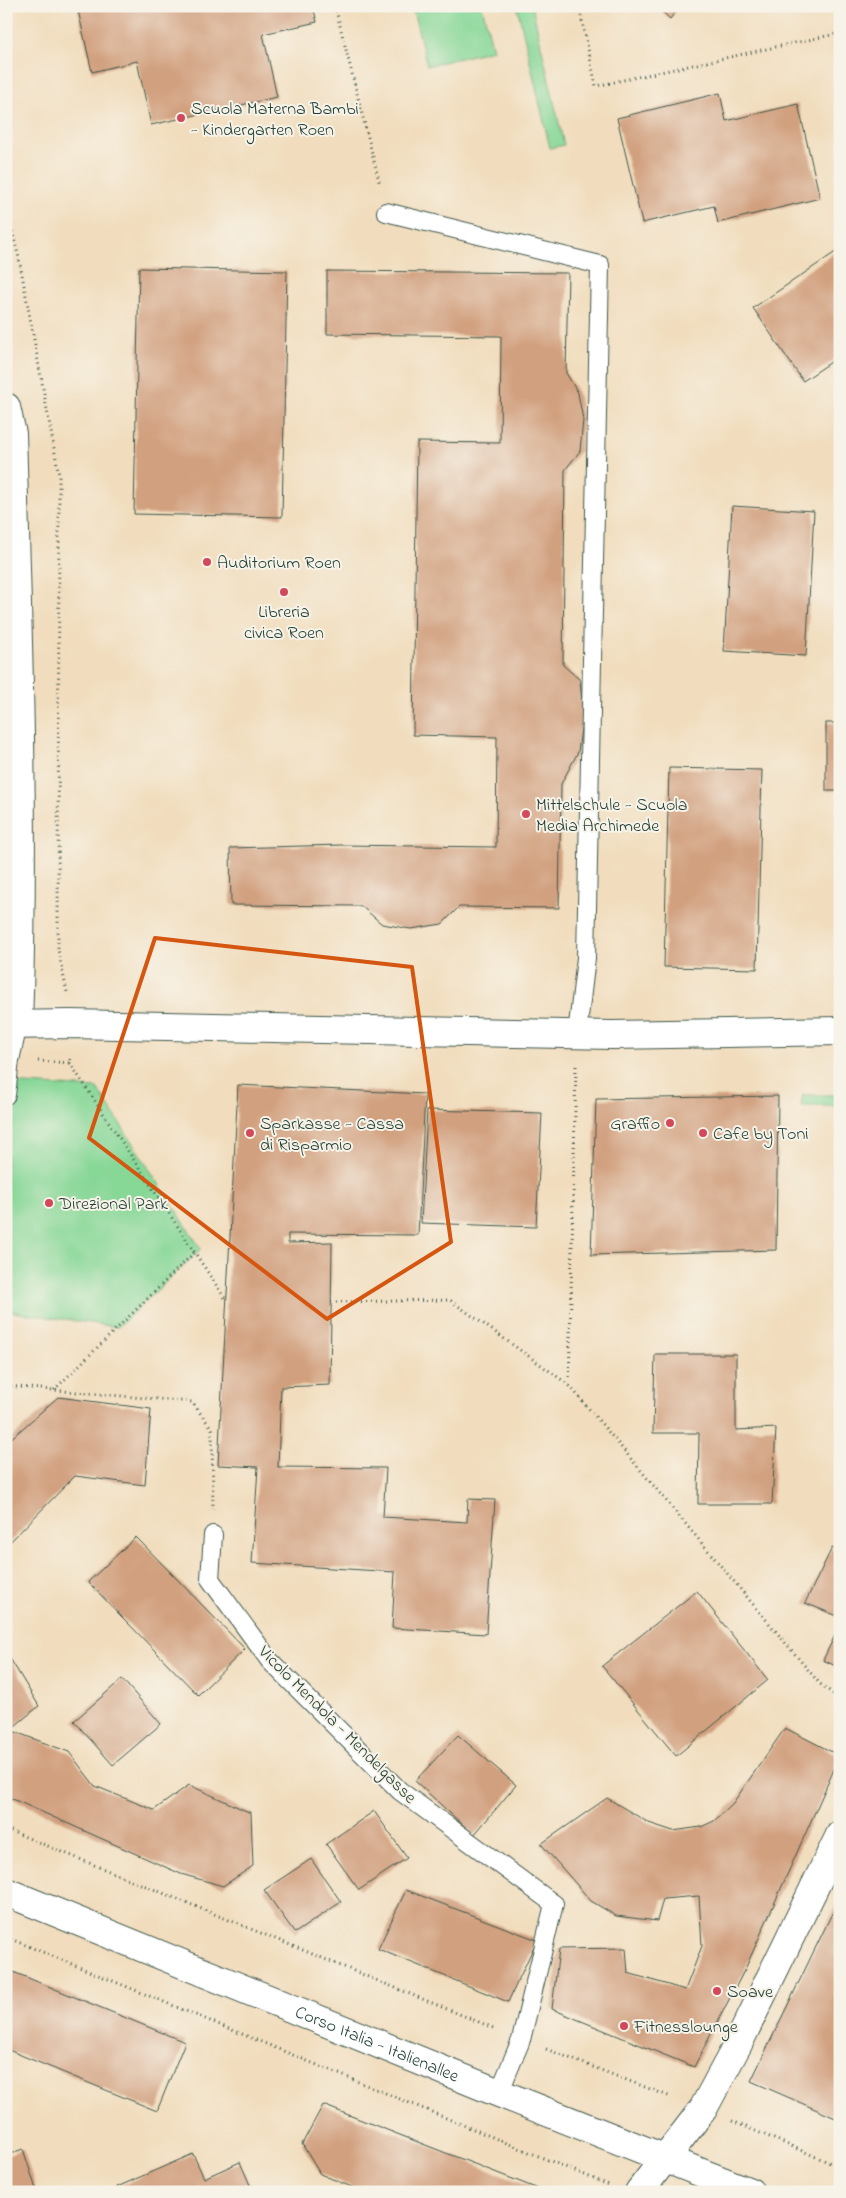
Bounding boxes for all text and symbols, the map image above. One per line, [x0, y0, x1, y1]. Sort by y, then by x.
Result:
place label: Scuola Materna Bambi - Kindergarten Roen [191, 97, 359, 145]
marker: Scuola Materna Bambi - Kindergarten Roen [175, 112, 187, 124]
place label: Auditorium Roen [217, 551, 341, 577]
marker: Auditorium Roen [201, 556, 213, 568]
marker: Libreria civica Roen [278, 586, 290, 598]
place label: Libreria civica Roen [244, 600, 324, 647]
place label: Mittelschule - Scuola Media Archimede [536, 793, 688, 840]
marker: Mittelschule - Scuola Media Archimede [520, 808, 532, 820]
place label: Sparkasse - Cassa di Risparmio [260, 1112, 404, 1159]
place label: Graffio [610, 1112, 660, 1138]
marker: Graffio [664, 1117, 676, 1129]
place label: Cafe by Toni [713, 1122, 809, 1148]
marker: Sparkasse - Cassa di Risparmio [244, 1127, 256, 1139]
marker: Cafe by Toni [697, 1127, 709, 1139]
place label: Direzional Park [58, 1192, 168, 1218]
marker: Direzional Park [43, 1197, 55, 1209]
street label: Vicolo Mendola - Mendelgasse [250, 1640, 422, 1812]
place label: Soave [727, 1980, 774, 2006]
marker: Soave [711, 1985, 723, 1997]
street label: Corso Italia - Italienallee [291, 2000, 463, 2091]
place label: Fitnesslounge [633, 2015, 739, 2042]
marker: Fitnesslounge [618, 2020, 630, 2032]

